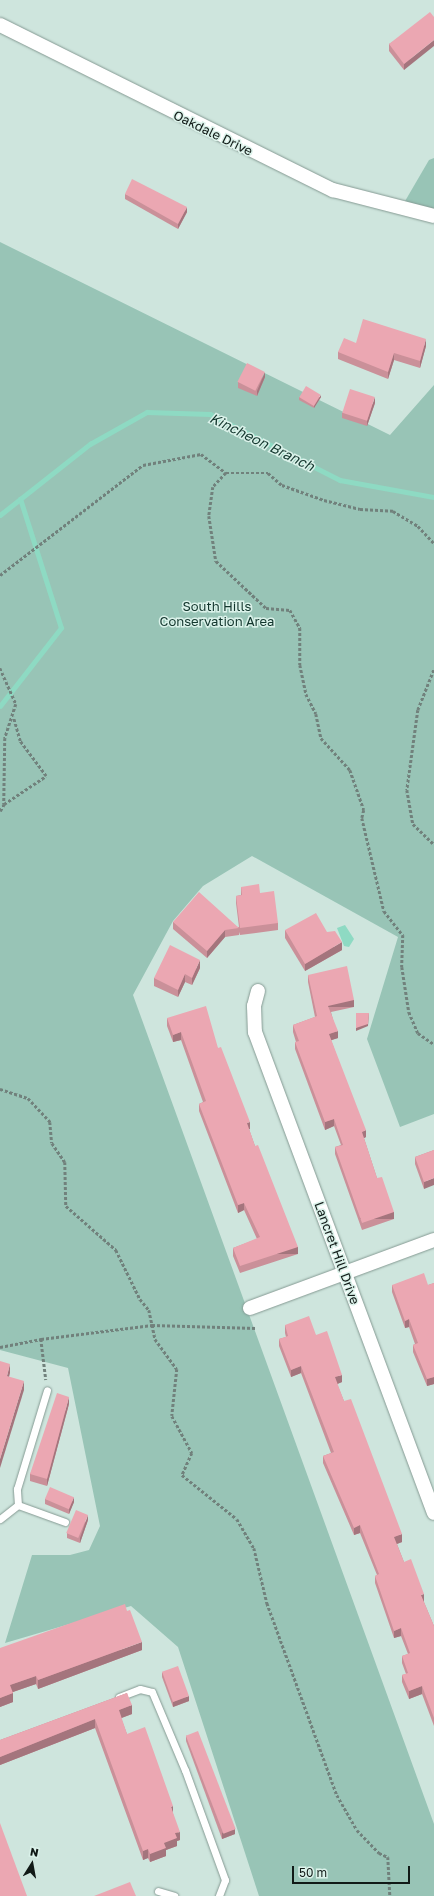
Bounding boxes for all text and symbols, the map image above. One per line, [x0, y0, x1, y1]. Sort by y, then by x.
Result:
street label: Oakdale Drive [171, 107, 255, 159]
water label: Kincheon Branch [207, 409, 317, 475]
park label: South Hills Conservation Area [160, 599, 274, 630]
street label: Lancret Hill Drive [311, 1200, 363, 1306]
north arrow [12, 1844, 52, 1884]
text: N [29, 1845, 40, 1859]
scale bar [294, 1858, 412, 1884]
text: 50 m [299, 1865, 327, 1880]

